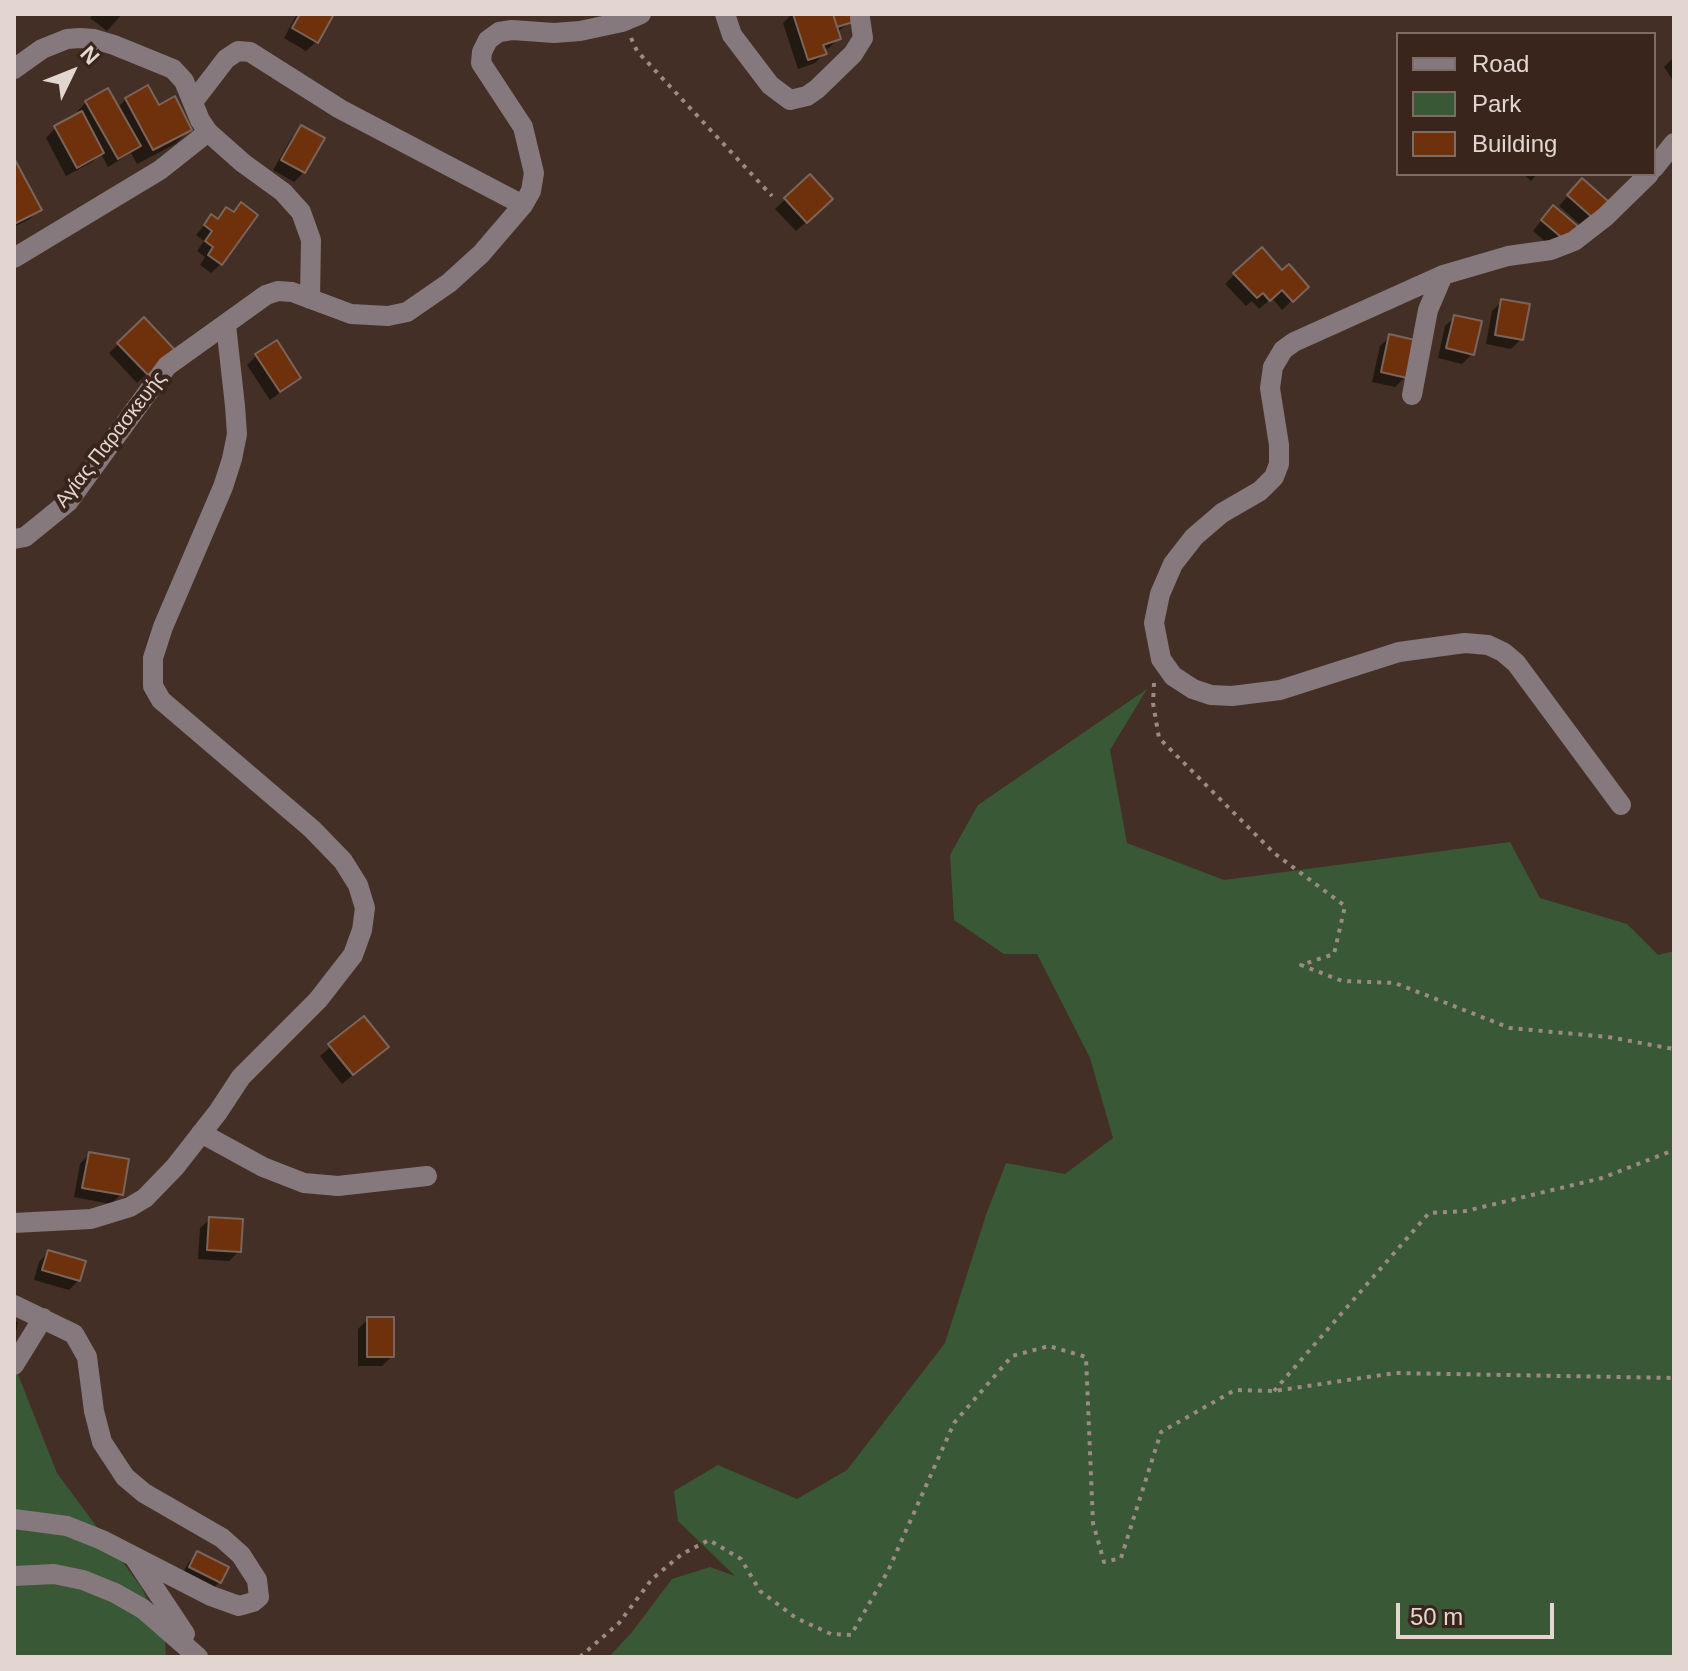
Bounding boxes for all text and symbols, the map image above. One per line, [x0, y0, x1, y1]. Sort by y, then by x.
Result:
north arrow [32, 32, 112, 112]
legend [1396, 32, 1656, 176]
text: N [75, 41, 104, 70]
text: Road [1472, 50, 1529, 77]
text: Park [1472, 90, 1521, 117]
text: Building [1472, 130, 1557, 157]
street label: Αγίας Παρασκευής [50, 367, 172, 513]
scale bar [1400, 1587, 1558, 1637]
text: 50 m [1410, 1603, 1463, 1630]

